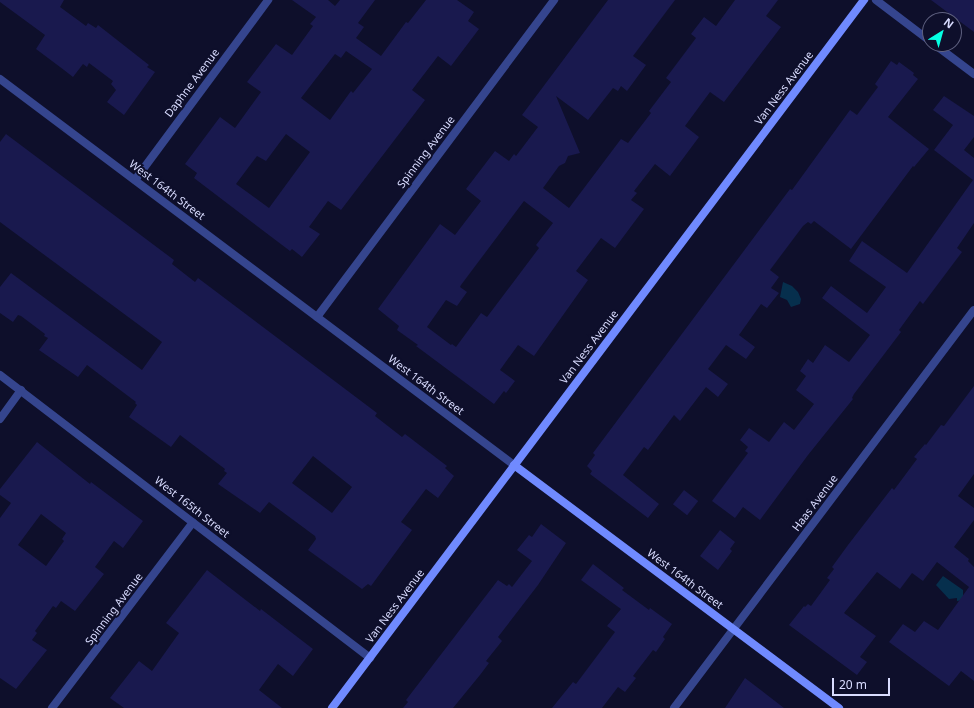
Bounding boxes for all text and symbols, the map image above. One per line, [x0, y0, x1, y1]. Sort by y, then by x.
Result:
north arrow [922, 12, 962, 52]
text: N [941, 14, 957, 31]
street label: Daphne Avenue [162, 46, 222, 120]
street label: Van Ness Avenue [752, 49, 816, 127]
street label: Spinning Avenue [395, 113, 457, 191]
street label: West 164th Street [126, 157, 208, 223]
street label: Van Ness Avenue [557, 308, 621, 386]
street label: West 164th Street [385, 352, 467, 418]
street label: Haas Avenue [789, 472, 841, 534]
street label: West 165th Street [152, 474, 232, 540]
street label: West 164th Street [644, 546, 726, 612]
street label: Van Ness Avenue [363, 567, 427, 645]
street label: Spinning Avenue [83, 570, 145, 648]
scale bar [834, 670, 892, 696]
text: 20 m [839, 676, 867, 693]

